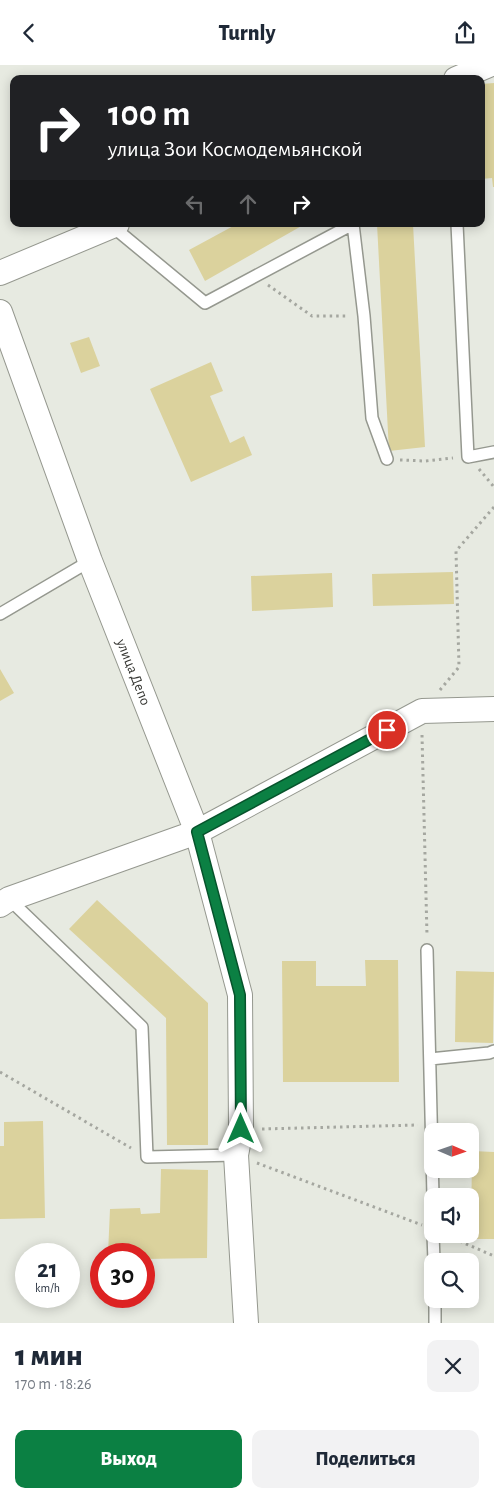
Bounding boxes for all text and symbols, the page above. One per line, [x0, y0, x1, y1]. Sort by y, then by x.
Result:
icon: back [15, 19, 43, 47]
icon: share [451, 19, 479, 47]
text: Turnly [218, 22, 276, 44]
icon: right [25, 95, 90, 160]
text: 100 m [108, 97, 191, 132]
text: улица Зои Космодемьянской [108, 138, 363, 160]
icon: left [181, 190, 209, 218]
icon: ahead [234, 190, 262, 218]
icon: right [287, 190, 315, 218]
street label: улица Депо [113, 636, 153, 707]
pin [366, 709, 408, 751]
icon: arrive [373, 716, 401, 744]
position arrow [214, 1102, 266, 1154]
north arrow [424, 1123, 479, 1177]
map controls [424, 1123, 479, 1308]
button: sound [424, 1188, 479, 1243]
speed limit sign: 30 [90, 1243, 155, 1308]
button: search [424, 1253, 479, 1308]
text: 21 [37, 1257, 58, 1282]
text: km/h [35, 1282, 60, 1294]
button: close [427, 1340, 479, 1392]
text: 1 мин [15, 1341, 83, 1371]
text: 170 m · 18:26 [15, 1376, 92, 1392]
button: Выход [15, 1430, 242, 1488]
button: Поделиться [252, 1430, 479, 1488]

